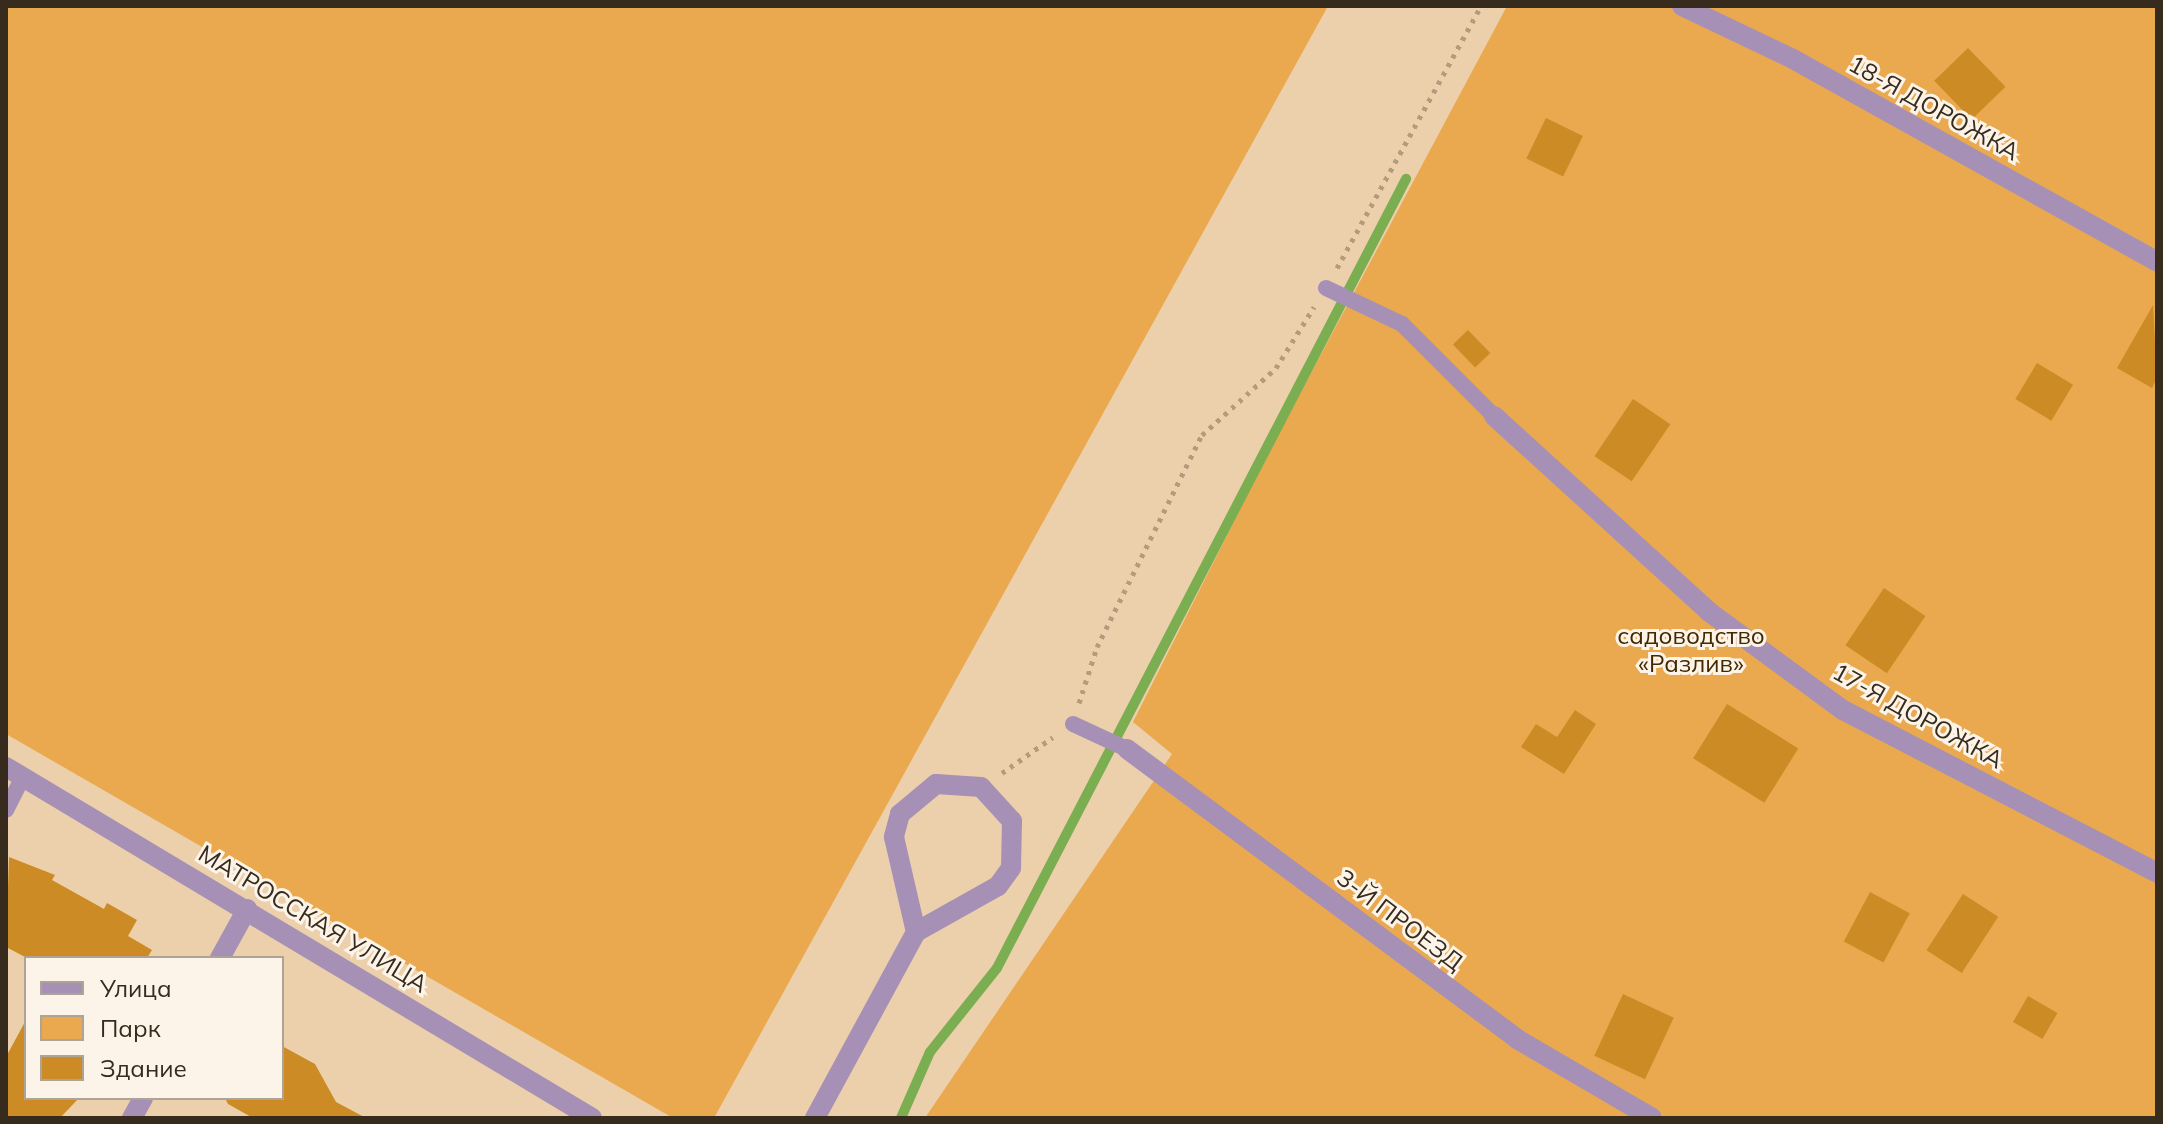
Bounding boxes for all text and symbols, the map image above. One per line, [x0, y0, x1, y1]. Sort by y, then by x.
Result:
street label: 18-Я ДОРОЖКА [1844, 49, 2024, 167]
park label: садоводство «Разлив» [1617, 622, 1765, 678]
street label: 17-Я ДОРОЖКА [1828, 657, 2008, 775]
street label: МАТРОССКАЯ УЛИЦА [193, 839, 433, 999]
street label: 3-Й ПРОЕЗД [1331, 863, 1469, 977]
legend [24, 956, 284, 1100]
text: Улица [100, 973, 172, 1003]
text: Парк [100, 1013, 161, 1043]
text: Здание [100, 1053, 187, 1083]

